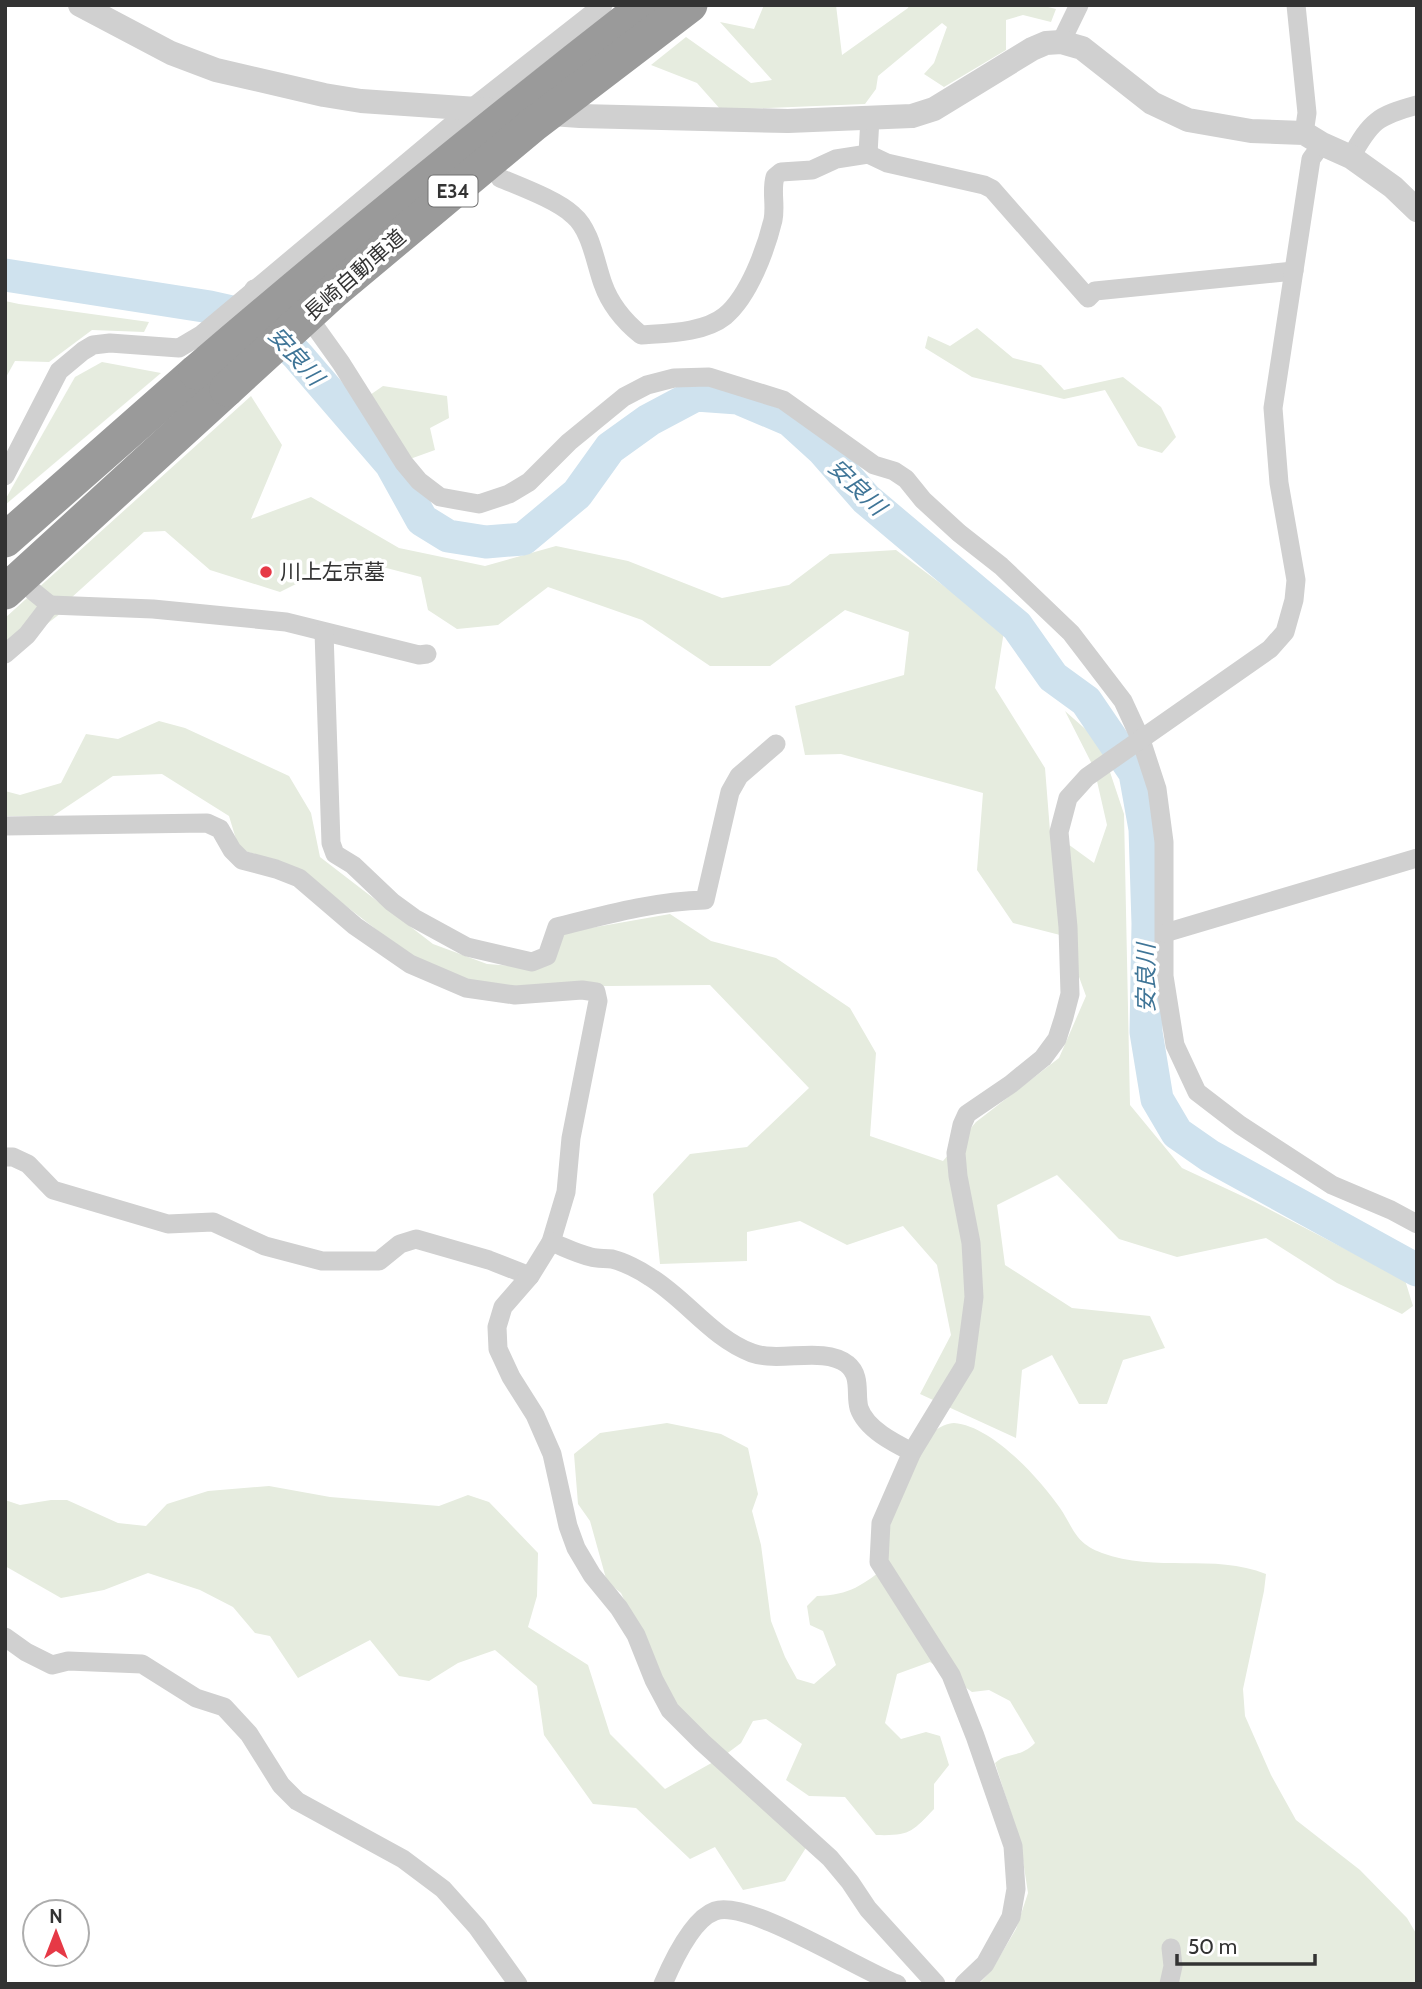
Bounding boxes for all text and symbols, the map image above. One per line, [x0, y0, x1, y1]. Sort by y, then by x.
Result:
road number: E34 [428, 176, 477, 206]
street label: 長崎自動車道 [299, 224, 410, 325]
water label: 安良川 [263, 321, 331, 393]
water label: 安良川 [822, 453, 894, 523]
place label: 川上左京墓 [280, 559, 385, 584]
marker: 川上左京墓 [258, 564, 274, 580]
water label: 安良川 [1132, 941, 1160, 1013]
north arrow [21, 1898, 91, 1968]
text: N [49, 1905, 63, 1928]
scale bar [1177, 1923, 1315, 1967]
text: 50 m [1188, 1934, 1237, 1959]

